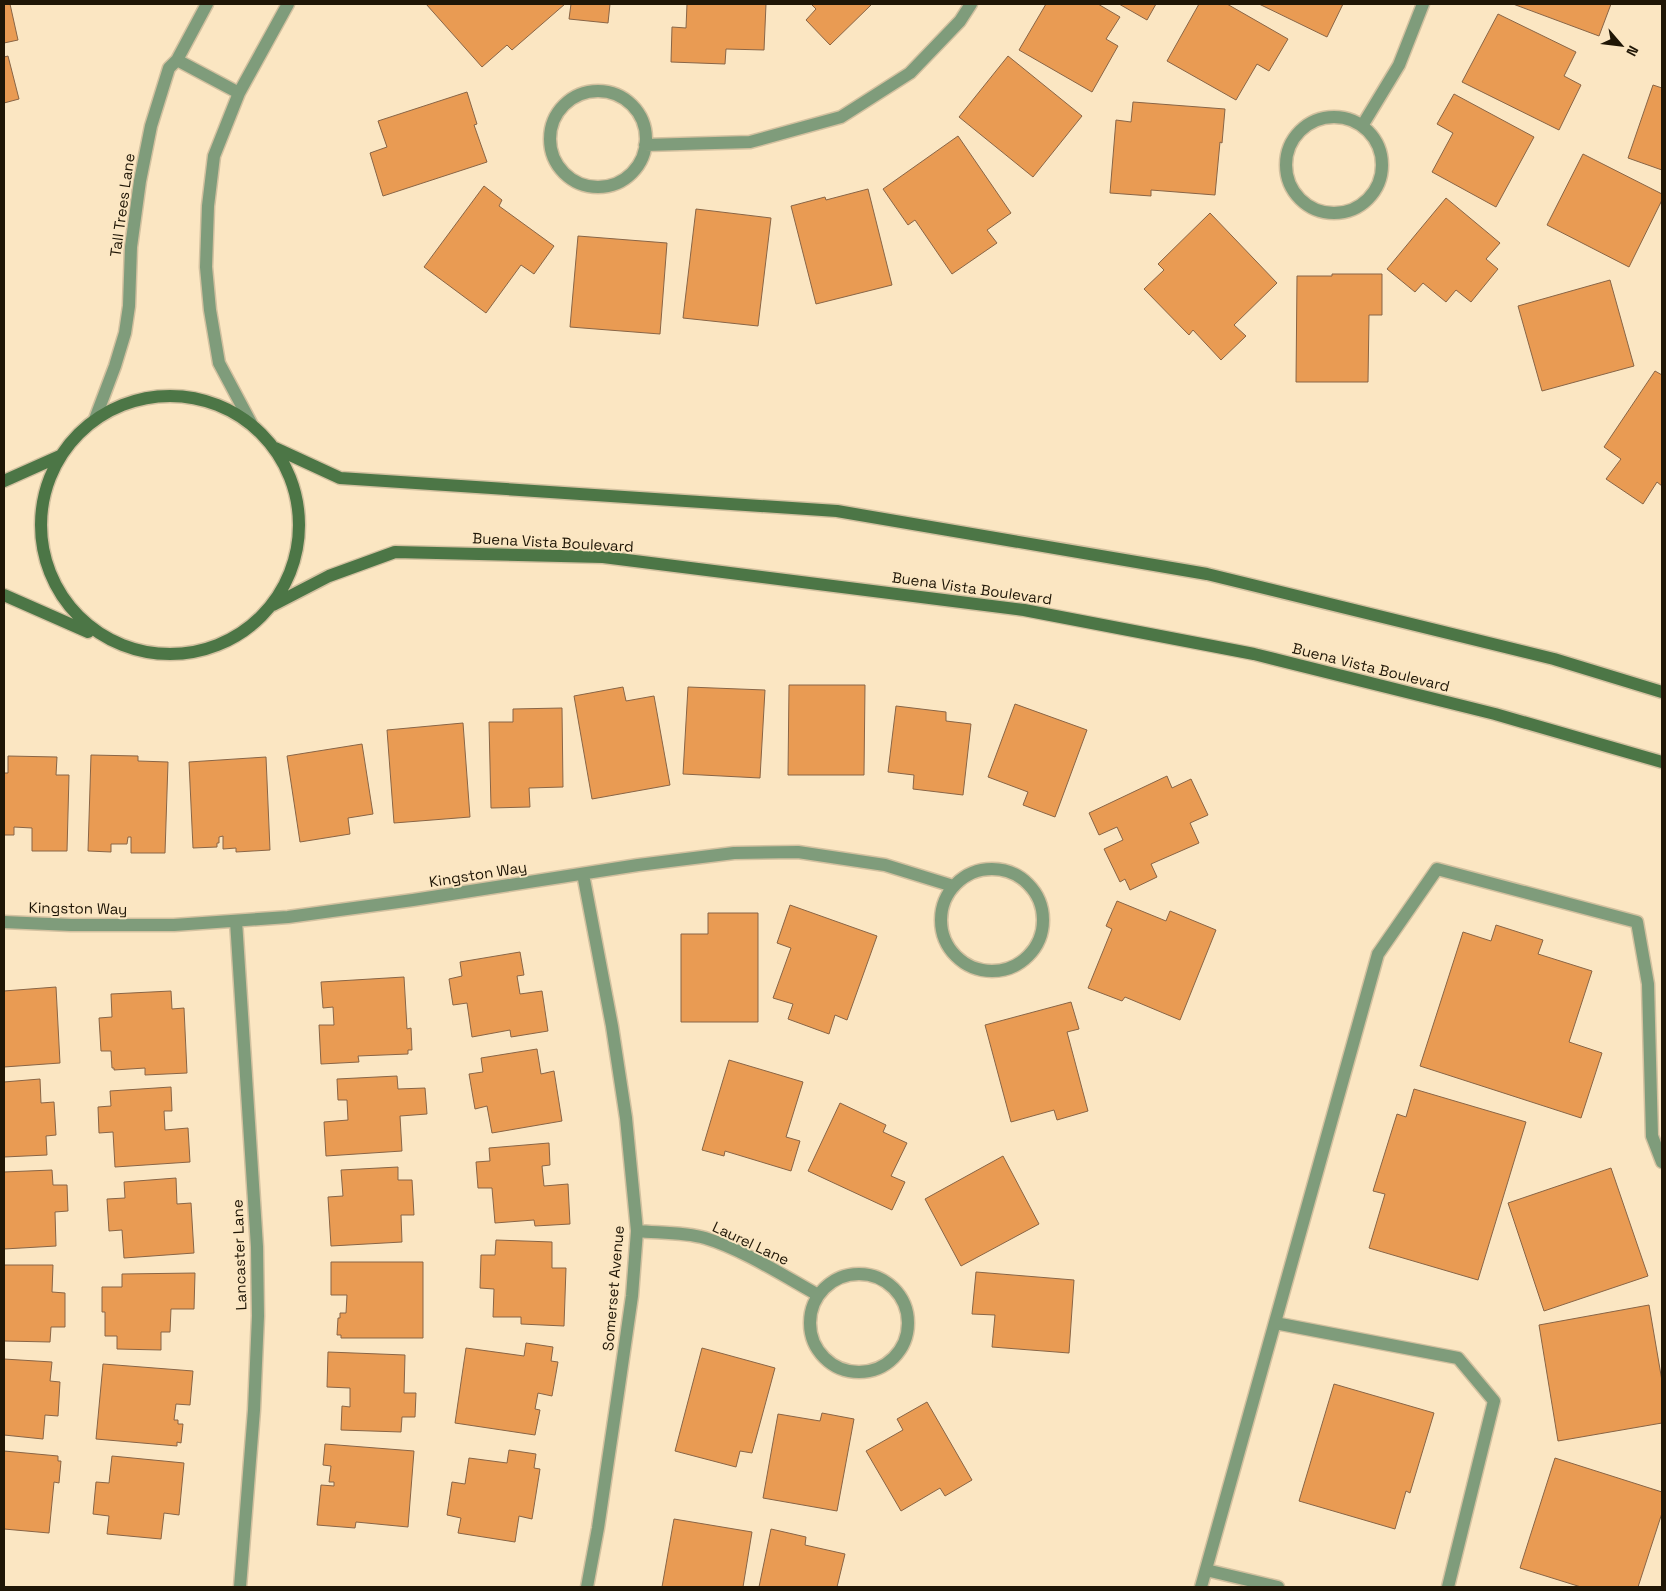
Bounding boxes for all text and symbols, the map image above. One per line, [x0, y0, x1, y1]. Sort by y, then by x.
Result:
north arrow [1596, 20, 1646, 70]
text: N [1622, 43, 1643, 59]
street label: Tall Trees Lane [105, 152, 139, 258]
street label: Buena Vista Boulevard [472, 528, 634, 556]
street label: Buena Vista Boulevard [891, 567, 1053, 609]
street label: Buena Vista Boulevard [1290, 638, 1452, 696]
street label: Kingston Way [428, 857, 528, 891]
street label: Kingston Way [28, 898, 128, 918]
street label: Lancaster Lane [228, 1199, 250, 1311]
street label: Laurel Lane [710, 1217, 793, 1269]
street label: Somerset Avenue [598, 1224, 628, 1351]

